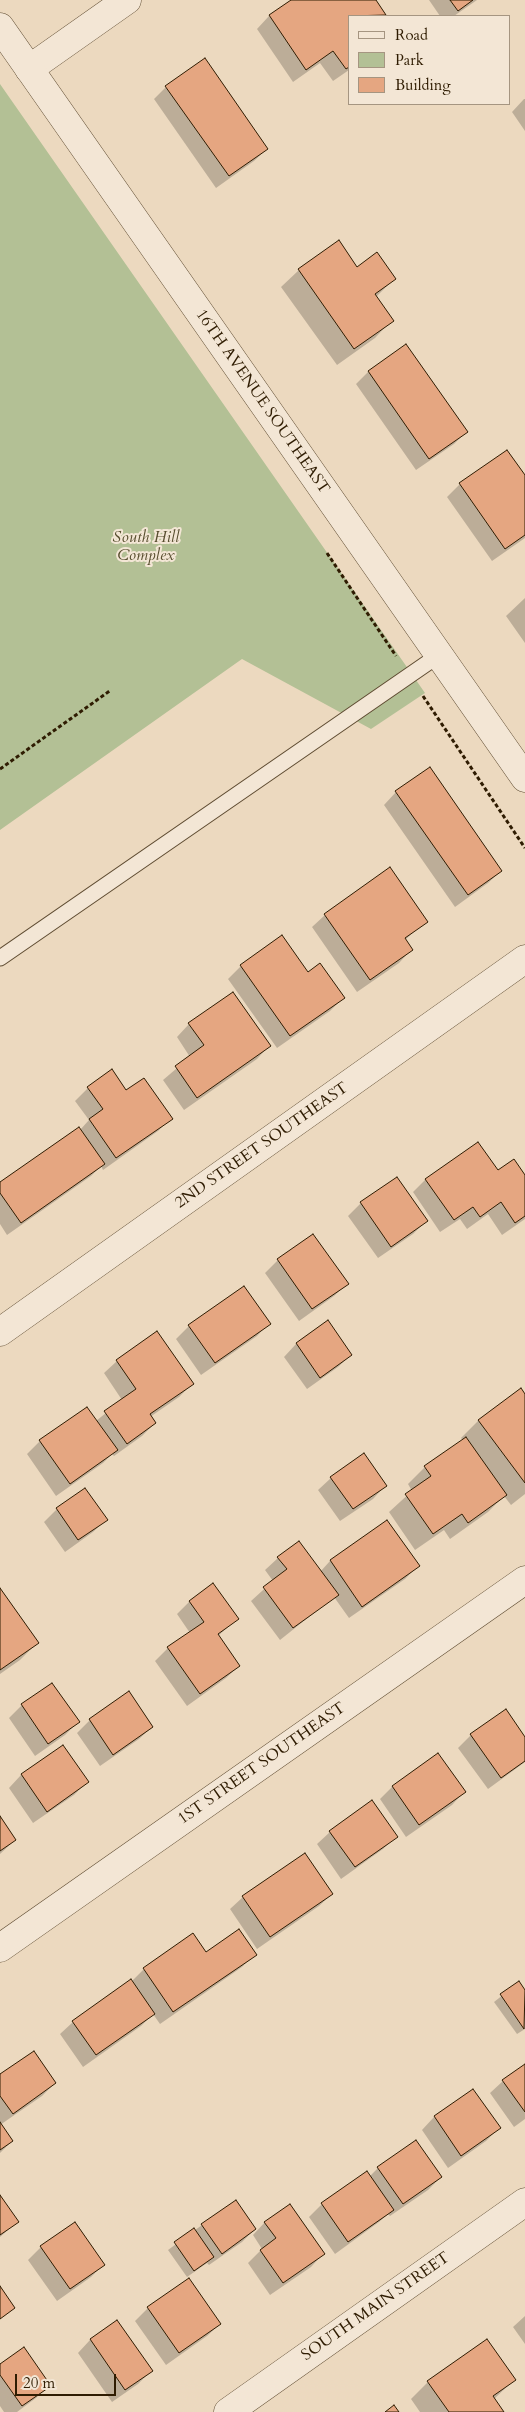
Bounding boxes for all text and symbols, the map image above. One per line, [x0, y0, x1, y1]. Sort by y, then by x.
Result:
legend [348, 15, 510, 105]
text: Road [395, 25, 428, 45]
text: Park [395, 50, 424, 70]
text: Building [395, 75, 451, 95]
street label: 16TH AVENUE SOUTHEAST [191, 306, 333, 498]
park label: South Hill Complex [113, 528, 179, 566]
street label: 2ND STREET SOUTHEAST [172, 1079, 352, 1213]
street label: 1ST STREET SOUTHEAST [175, 1699, 349, 1829]
street label: SOUTH MAIN STREET [298, 2249, 454, 2365]
scale bar [18, 2364, 119, 2396]
text: 20 m [23, 2373, 55, 2393]

